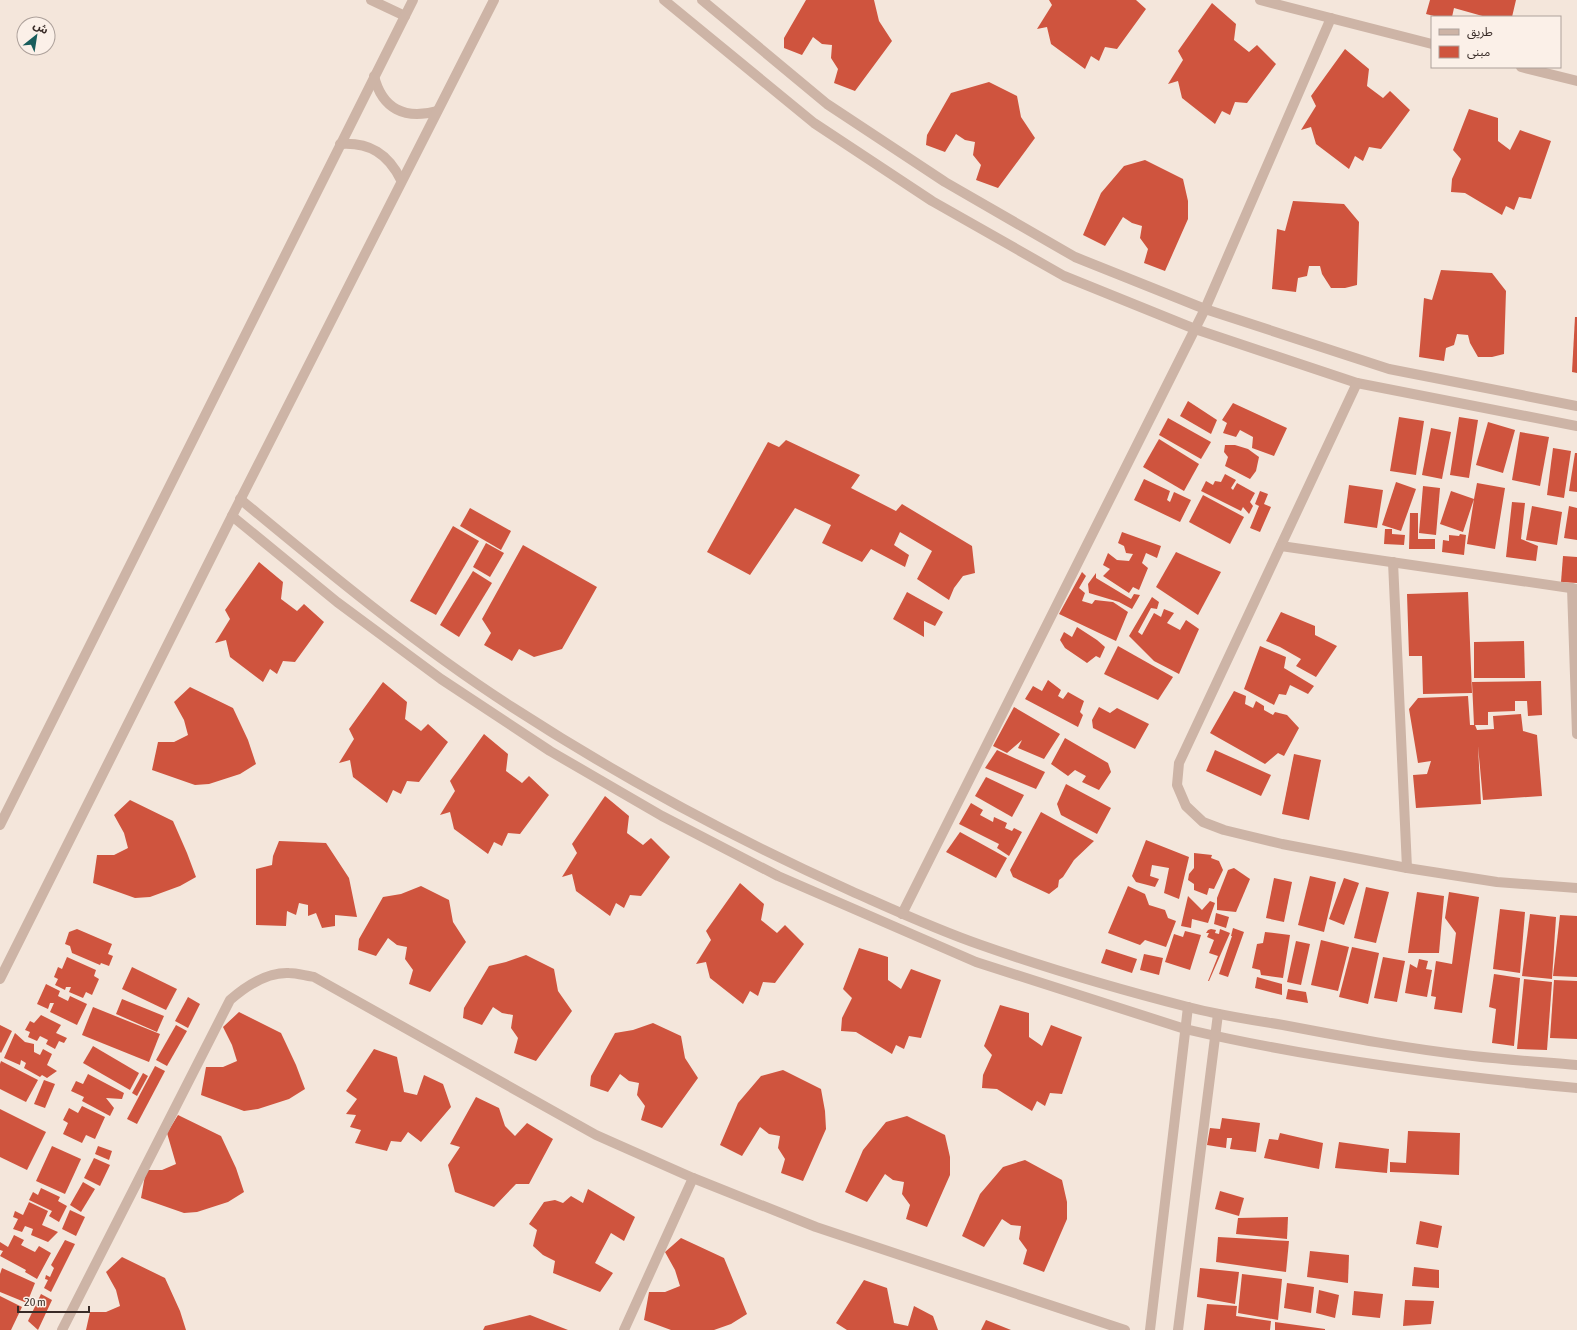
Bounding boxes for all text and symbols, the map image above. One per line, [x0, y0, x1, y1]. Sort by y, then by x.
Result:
north arrow [16, 16, 56, 56]
legend [1431, 16, 1561, 68]
text: ش [31, 18, 51, 37]
text: طريق [1467, 25, 1493, 40]
text: مبنى [1467, 45, 1490, 59]
scale bar [18, 1288, 89, 1314]
text: 20 m [24, 1295, 46, 1309]

